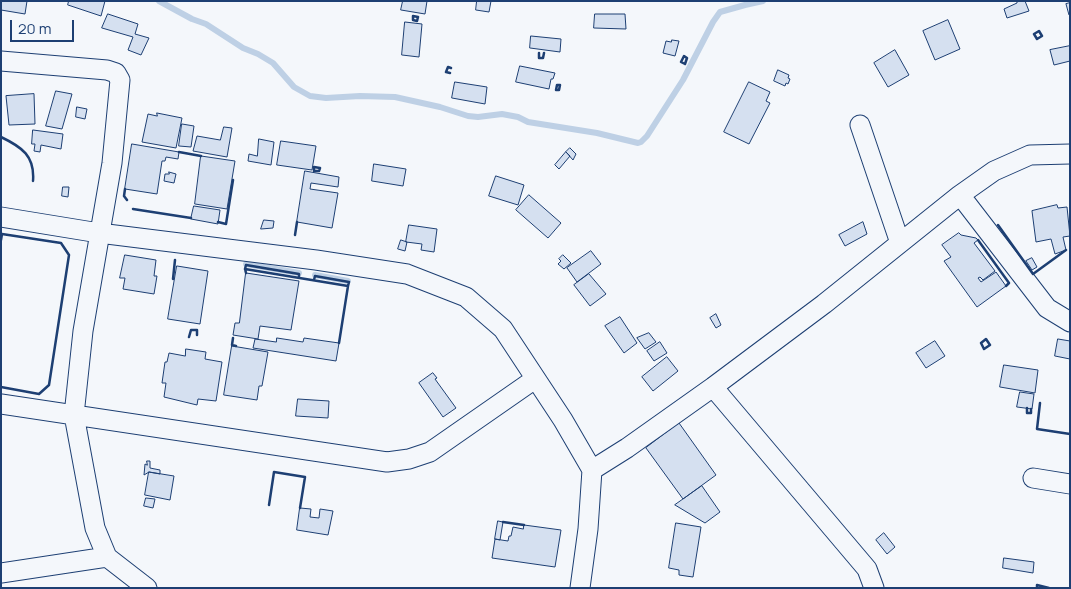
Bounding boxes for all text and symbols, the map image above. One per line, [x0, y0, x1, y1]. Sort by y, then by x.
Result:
scale bar [12, 10, 76, 42]
text: 20 m [18, 18, 51, 39]

